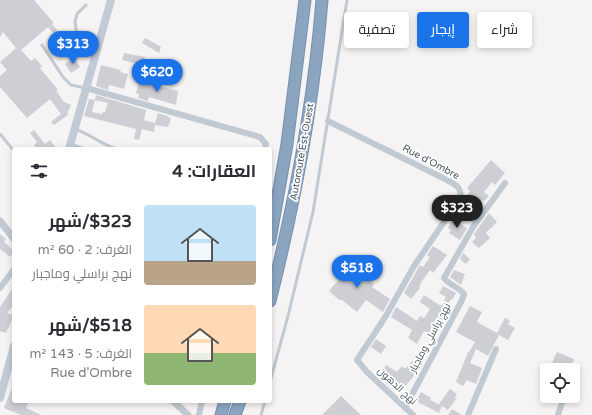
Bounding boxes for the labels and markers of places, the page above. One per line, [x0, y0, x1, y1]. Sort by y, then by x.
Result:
pin: $313 [49, 31, 97, 65]
pin: $620 [133, 59, 181, 93]
pin: $323 [433, 195, 481, 229]
pin: $518 [333, 255, 381, 289]

